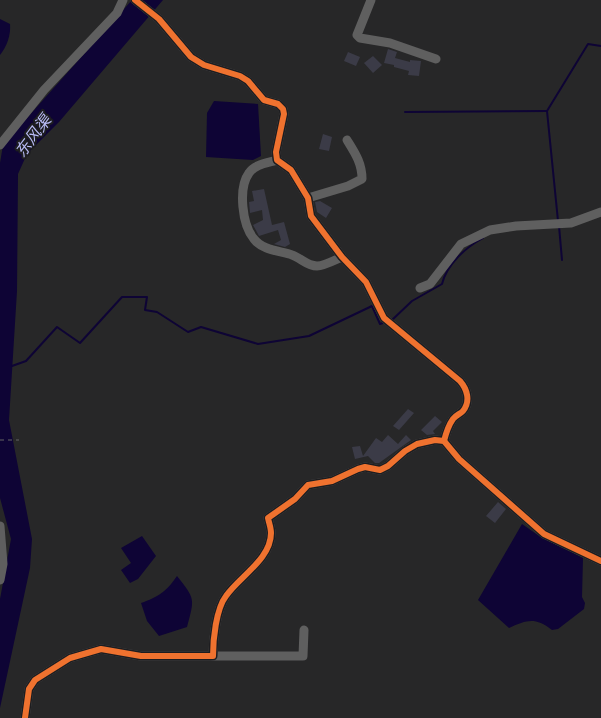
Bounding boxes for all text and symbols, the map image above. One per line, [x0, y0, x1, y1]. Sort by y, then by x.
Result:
water label: 东风渠 [9, 108, 58, 162]

